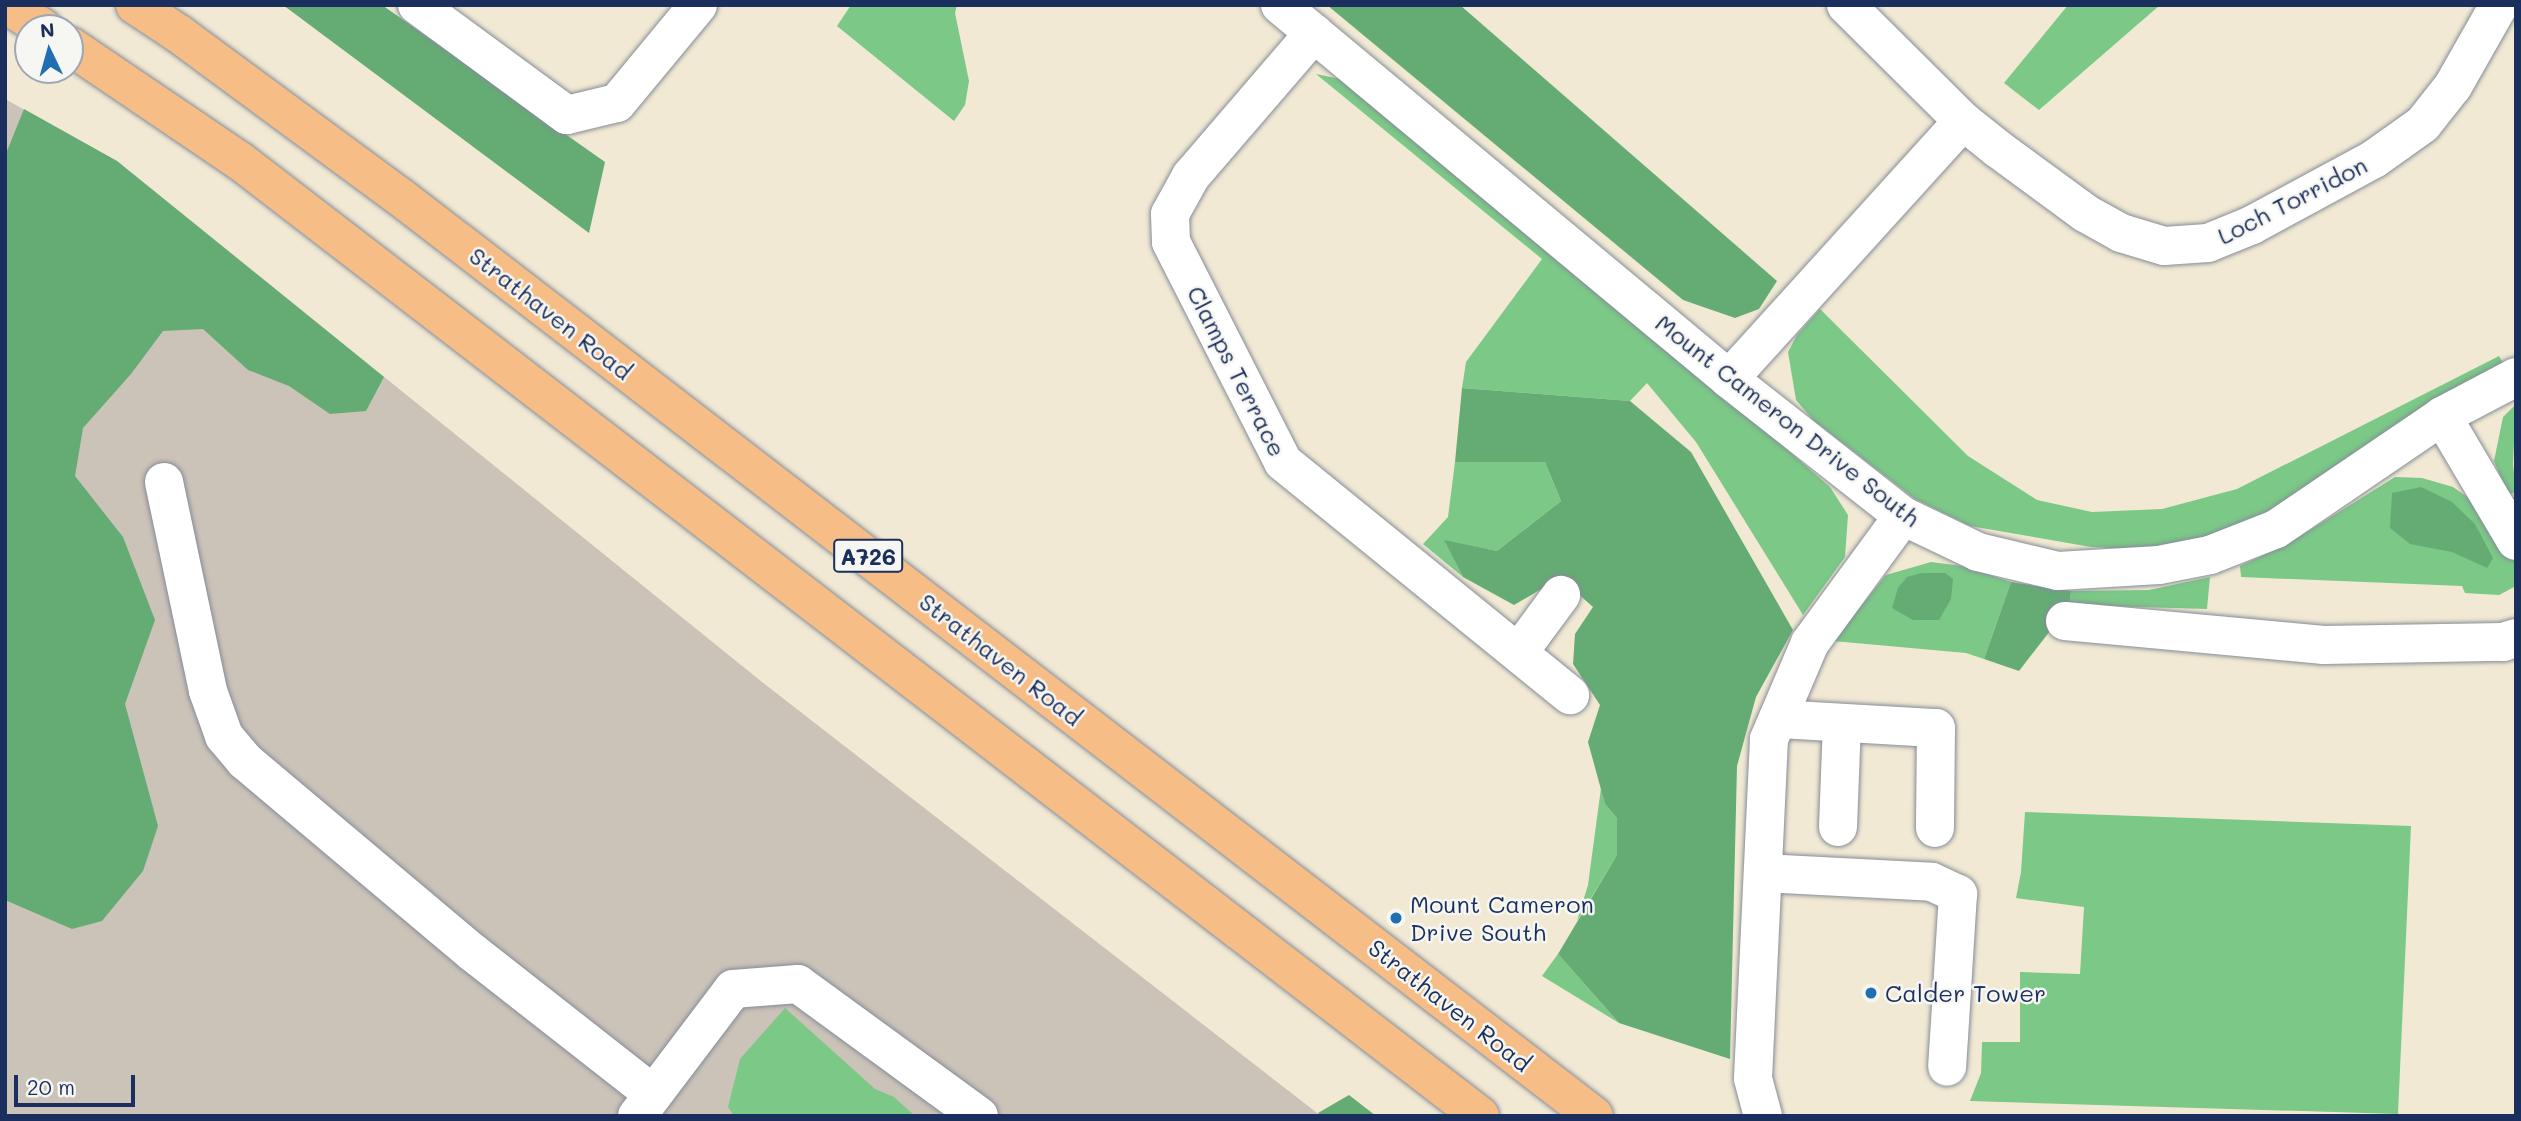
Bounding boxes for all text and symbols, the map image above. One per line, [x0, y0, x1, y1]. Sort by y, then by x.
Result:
north arrow [14, 14, 84, 84]
text: N [39, 16, 56, 43]
street label: Loch Torridon [2212, 150, 2372, 250]
street label: Strathaven Road [464, 241, 638, 385]
street label: Clamps Terrace [1182, 281, 1292, 461]
street label: Mount Cameron Drive South [1650, 308, 1926, 532]
road number: A726 [833, 536, 903, 576]
street label: Strathaven Road [914, 587, 1088, 731]
place label: Mount Cameron Drive South [1410, 890, 1594, 946]
marker: Mount Cameron Drive South [1388, 910, 1404, 926]
street label: Strathaven Road [1363, 933, 1537, 1077]
place label: Calder Tower [1885, 979, 2046, 1007]
marker: Calder Tower [1863, 985, 1879, 1001]
scale bar [18, 1062, 138, 1106]
text: 20 m [27, 1073, 75, 1100]

